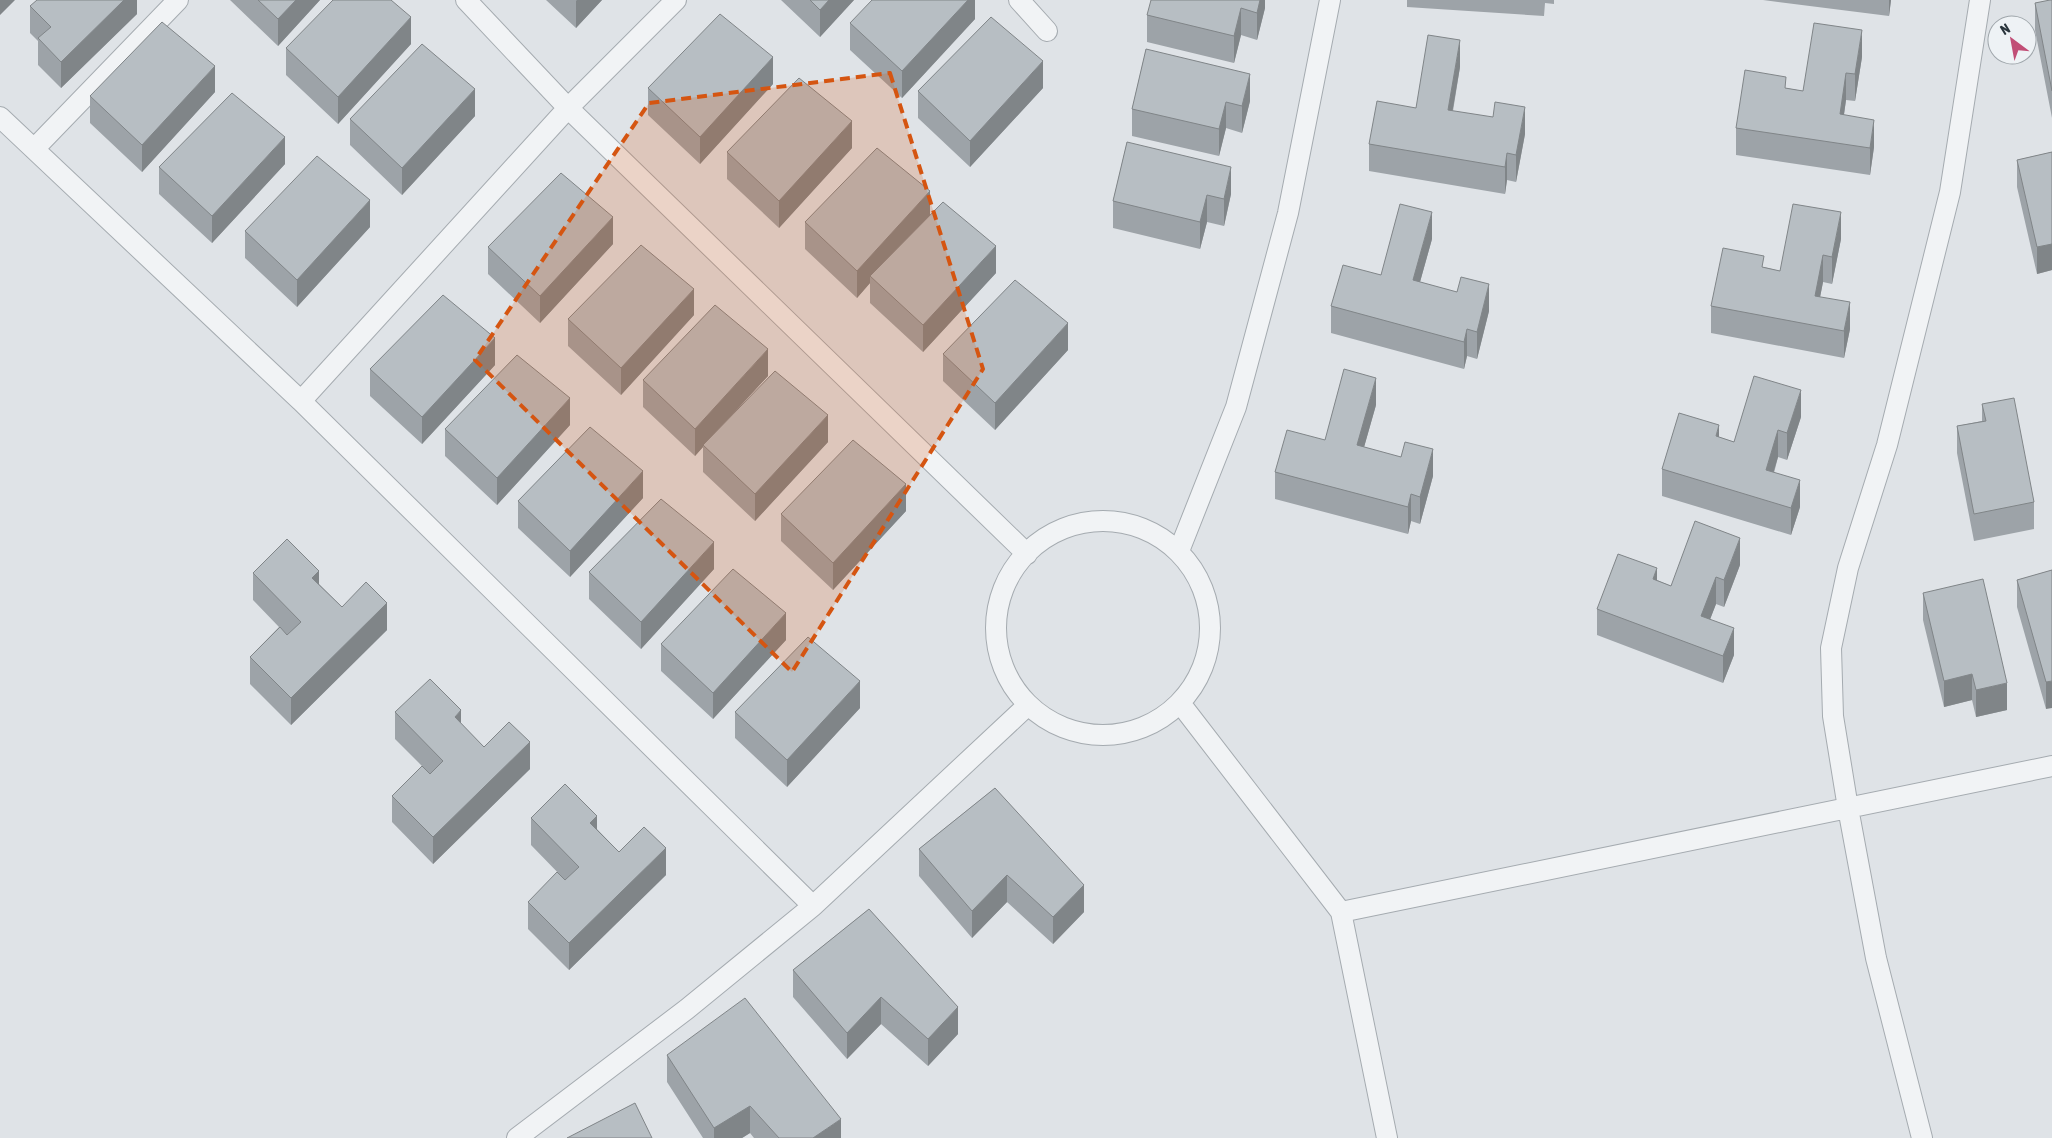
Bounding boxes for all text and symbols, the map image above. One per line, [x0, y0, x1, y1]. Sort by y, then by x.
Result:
north arrow [1987, 15, 2037, 65]
text: N [1997, 20, 2013, 38]

